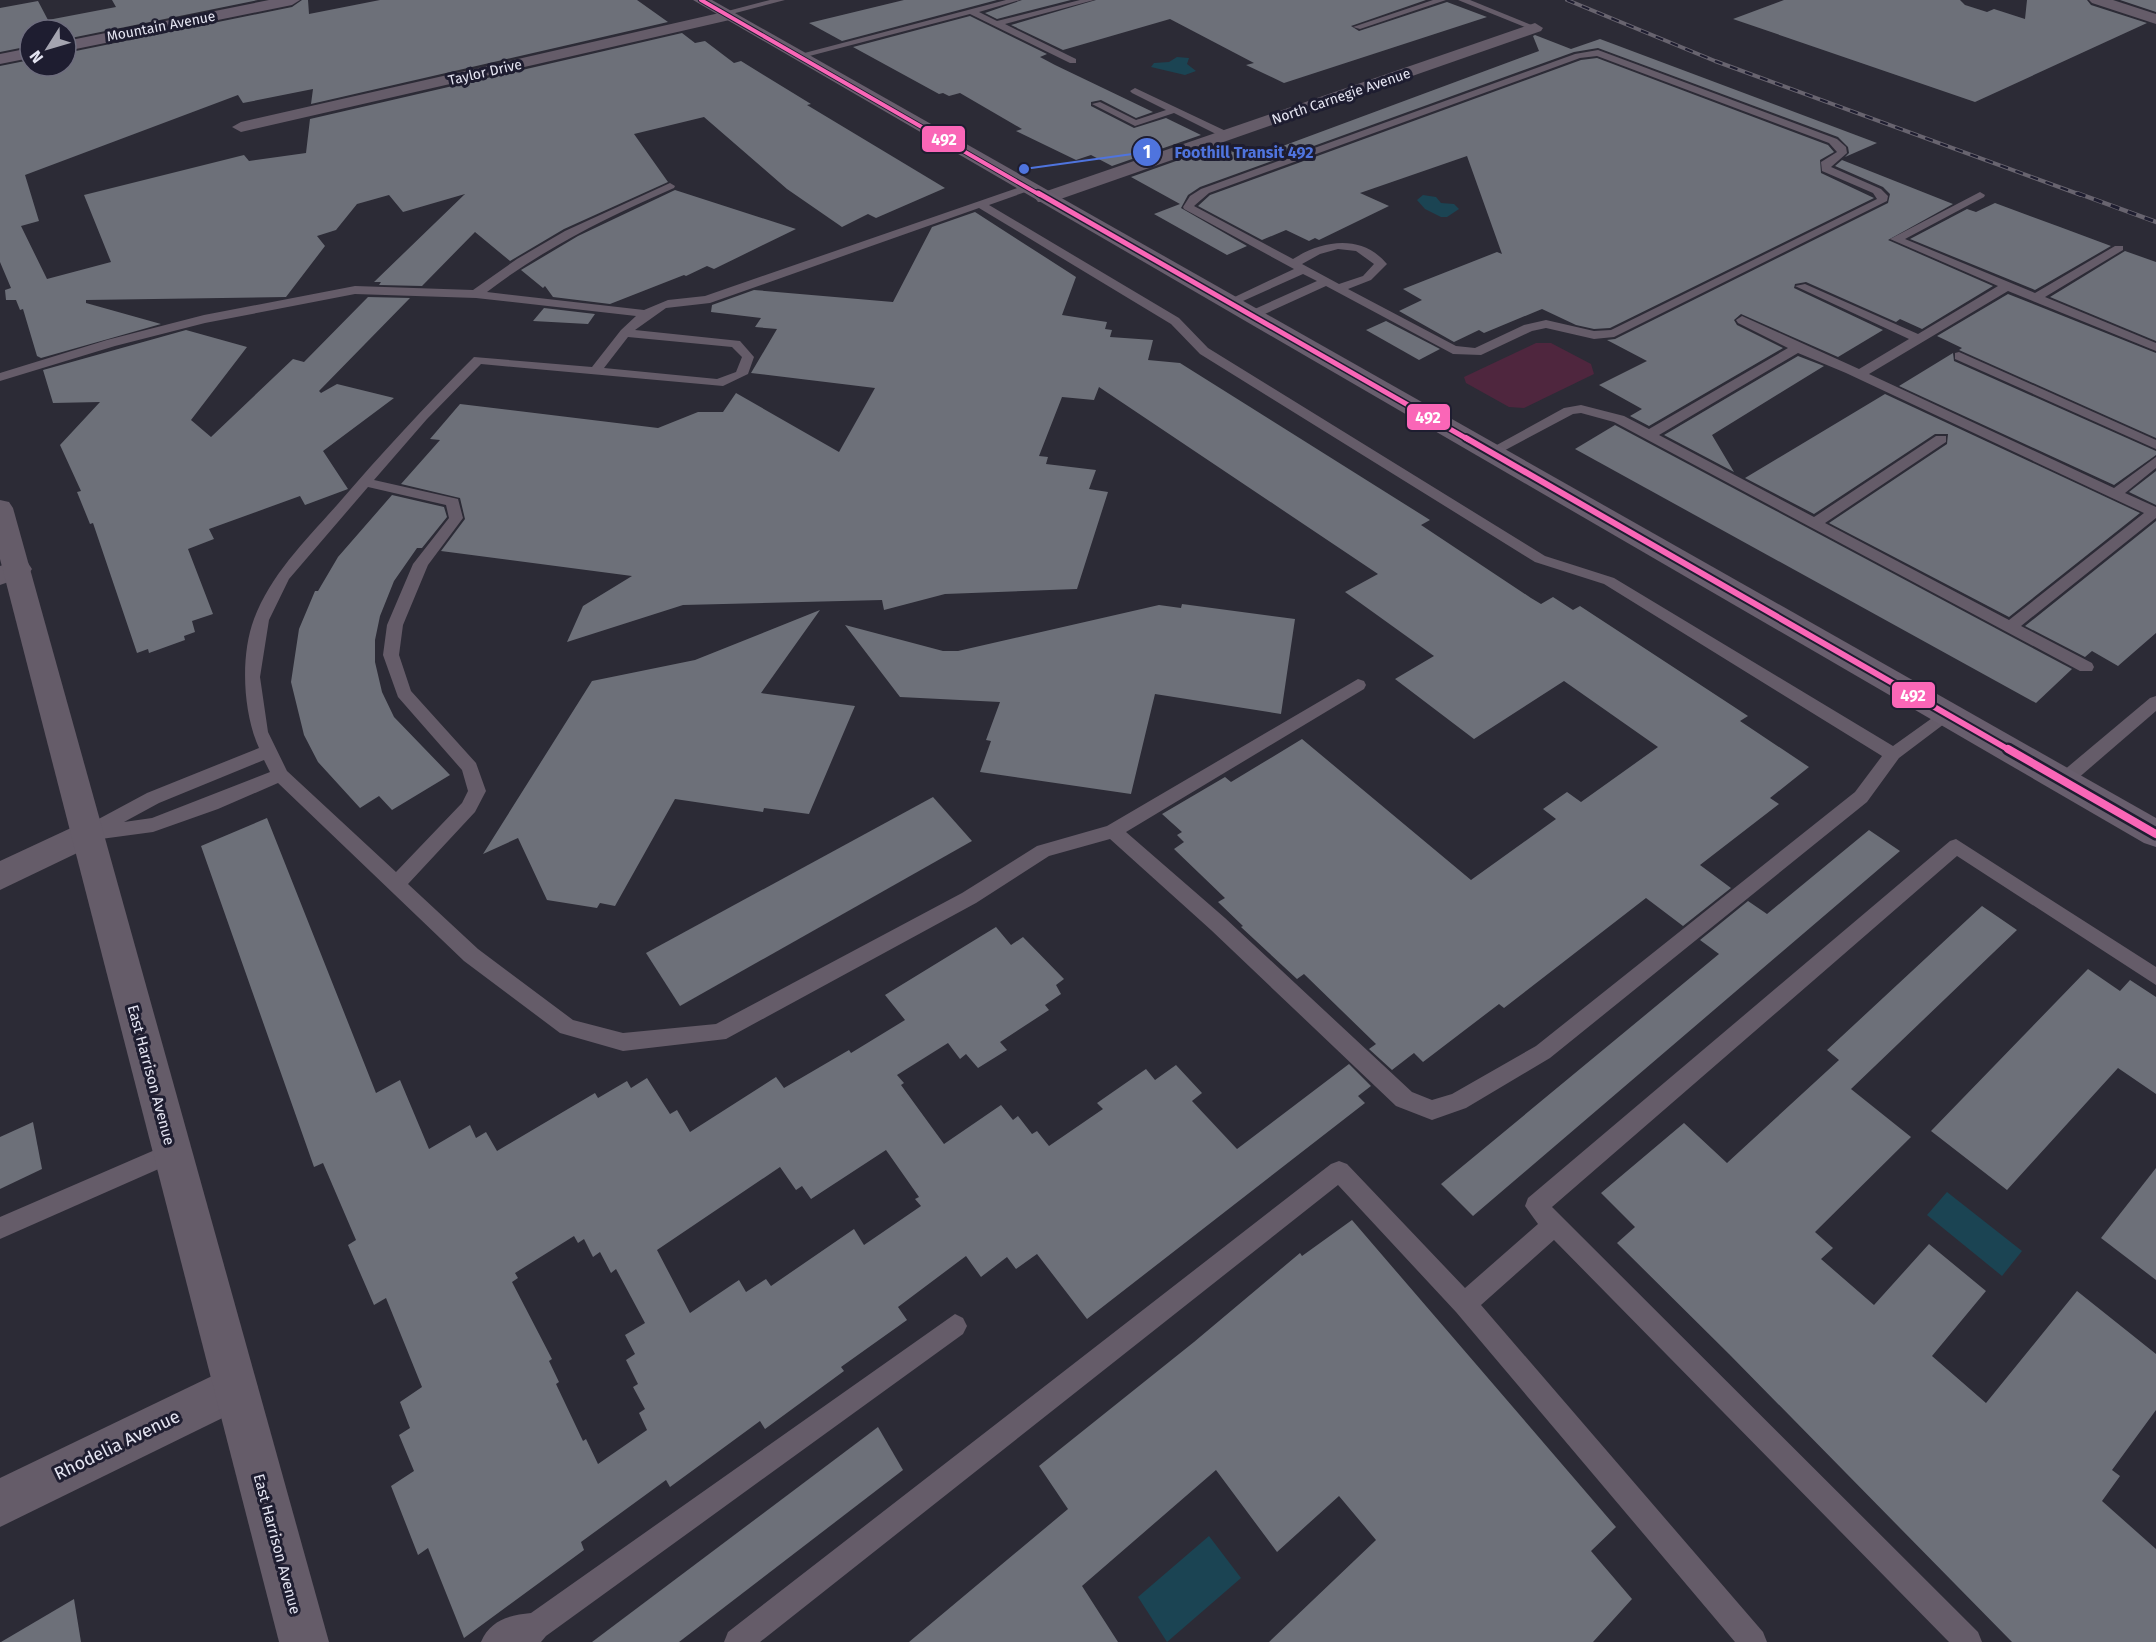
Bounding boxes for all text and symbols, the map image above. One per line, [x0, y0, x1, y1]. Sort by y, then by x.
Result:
street label: Mountain Avenue [105, 8, 217, 45]
north arrow [18, 18, 78, 78]
text: N [26, 47, 47, 67]
street label: Taylor Drive [447, 56, 524, 89]
street label: North Carnegie Avenue [1270, 65, 1413, 128]
line badge: 492 [921, 125, 966, 153]
text: 492 [931, 130, 957, 149]
callout: Foothill Transit 492 [1132, 135, 1325, 169]
text: 1 [1143, 141, 1151, 163]
text: Foothill Transit 492 [1175, 143, 1313, 162]
line badge: 492 [1406, 403, 1451, 431]
text: 492 [1415, 408, 1441, 427]
line badge: 492 [1891, 681, 1936, 709]
text: 492 [1900, 686, 1926, 705]
street label: East Harrison Avenue [124, 1003, 178, 1147]
street label: Rhodelia Avenue [51, 1405, 183, 1485]
street label: East Harrison Avenue [250, 1472, 304, 1616]

